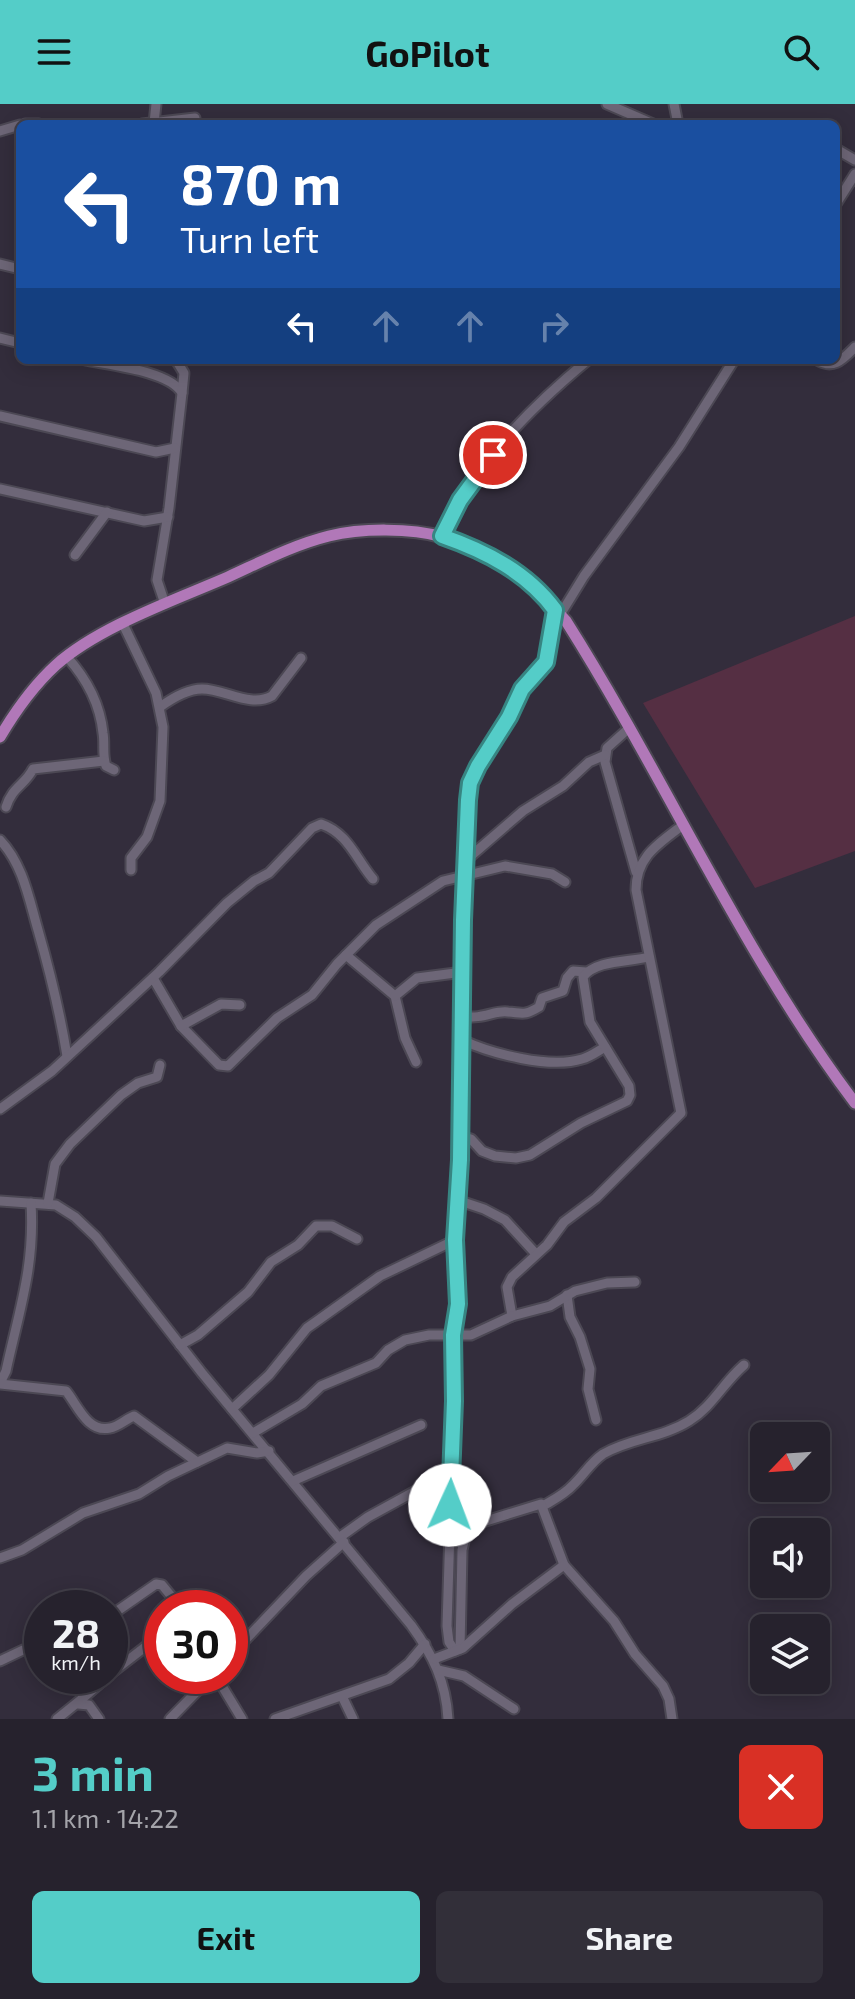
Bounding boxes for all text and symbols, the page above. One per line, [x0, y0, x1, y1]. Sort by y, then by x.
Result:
icon: menu [32, 30, 76, 74]
icon: search [779, 30, 823, 74]
text: GoPilot [365, 31, 490, 74]
text: 870 m [180, 149, 341, 216]
icon: left [48, 152, 152, 256]
text: Turn left [180, 217, 319, 260]
icon: left [280, 304, 324, 348]
icon: ahead [364, 304, 408, 348]
icon: ahead [448, 304, 492, 348]
icon: right [532, 304, 576, 348]
pin [459, 421, 527, 489]
icon: arrive [471, 433, 515, 477]
north arrow [750, 1422, 830, 1502]
map controls [750, 1422, 830, 1694]
position arrow [408, 1463, 492, 1547]
button: sound [750, 1518, 830, 1598]
speed limit sign: 30 [144, 1590, 248, 1694]
text: 28 [52, 1608, 100, 1656]
button: layers [750, 1614, 830, 1694]
text: km/h [51, 1650, 101, 1674]
text: 3 min [32, 1743, 154, 1801]
button: close [739, 1745, 823, 1829]
text: 1.1 km · 14:22 [32, 1802, 179, 1833]
button: Exit [32, 1891, 420, 1983]
button: Share [436, 1891, 823, 1983]

